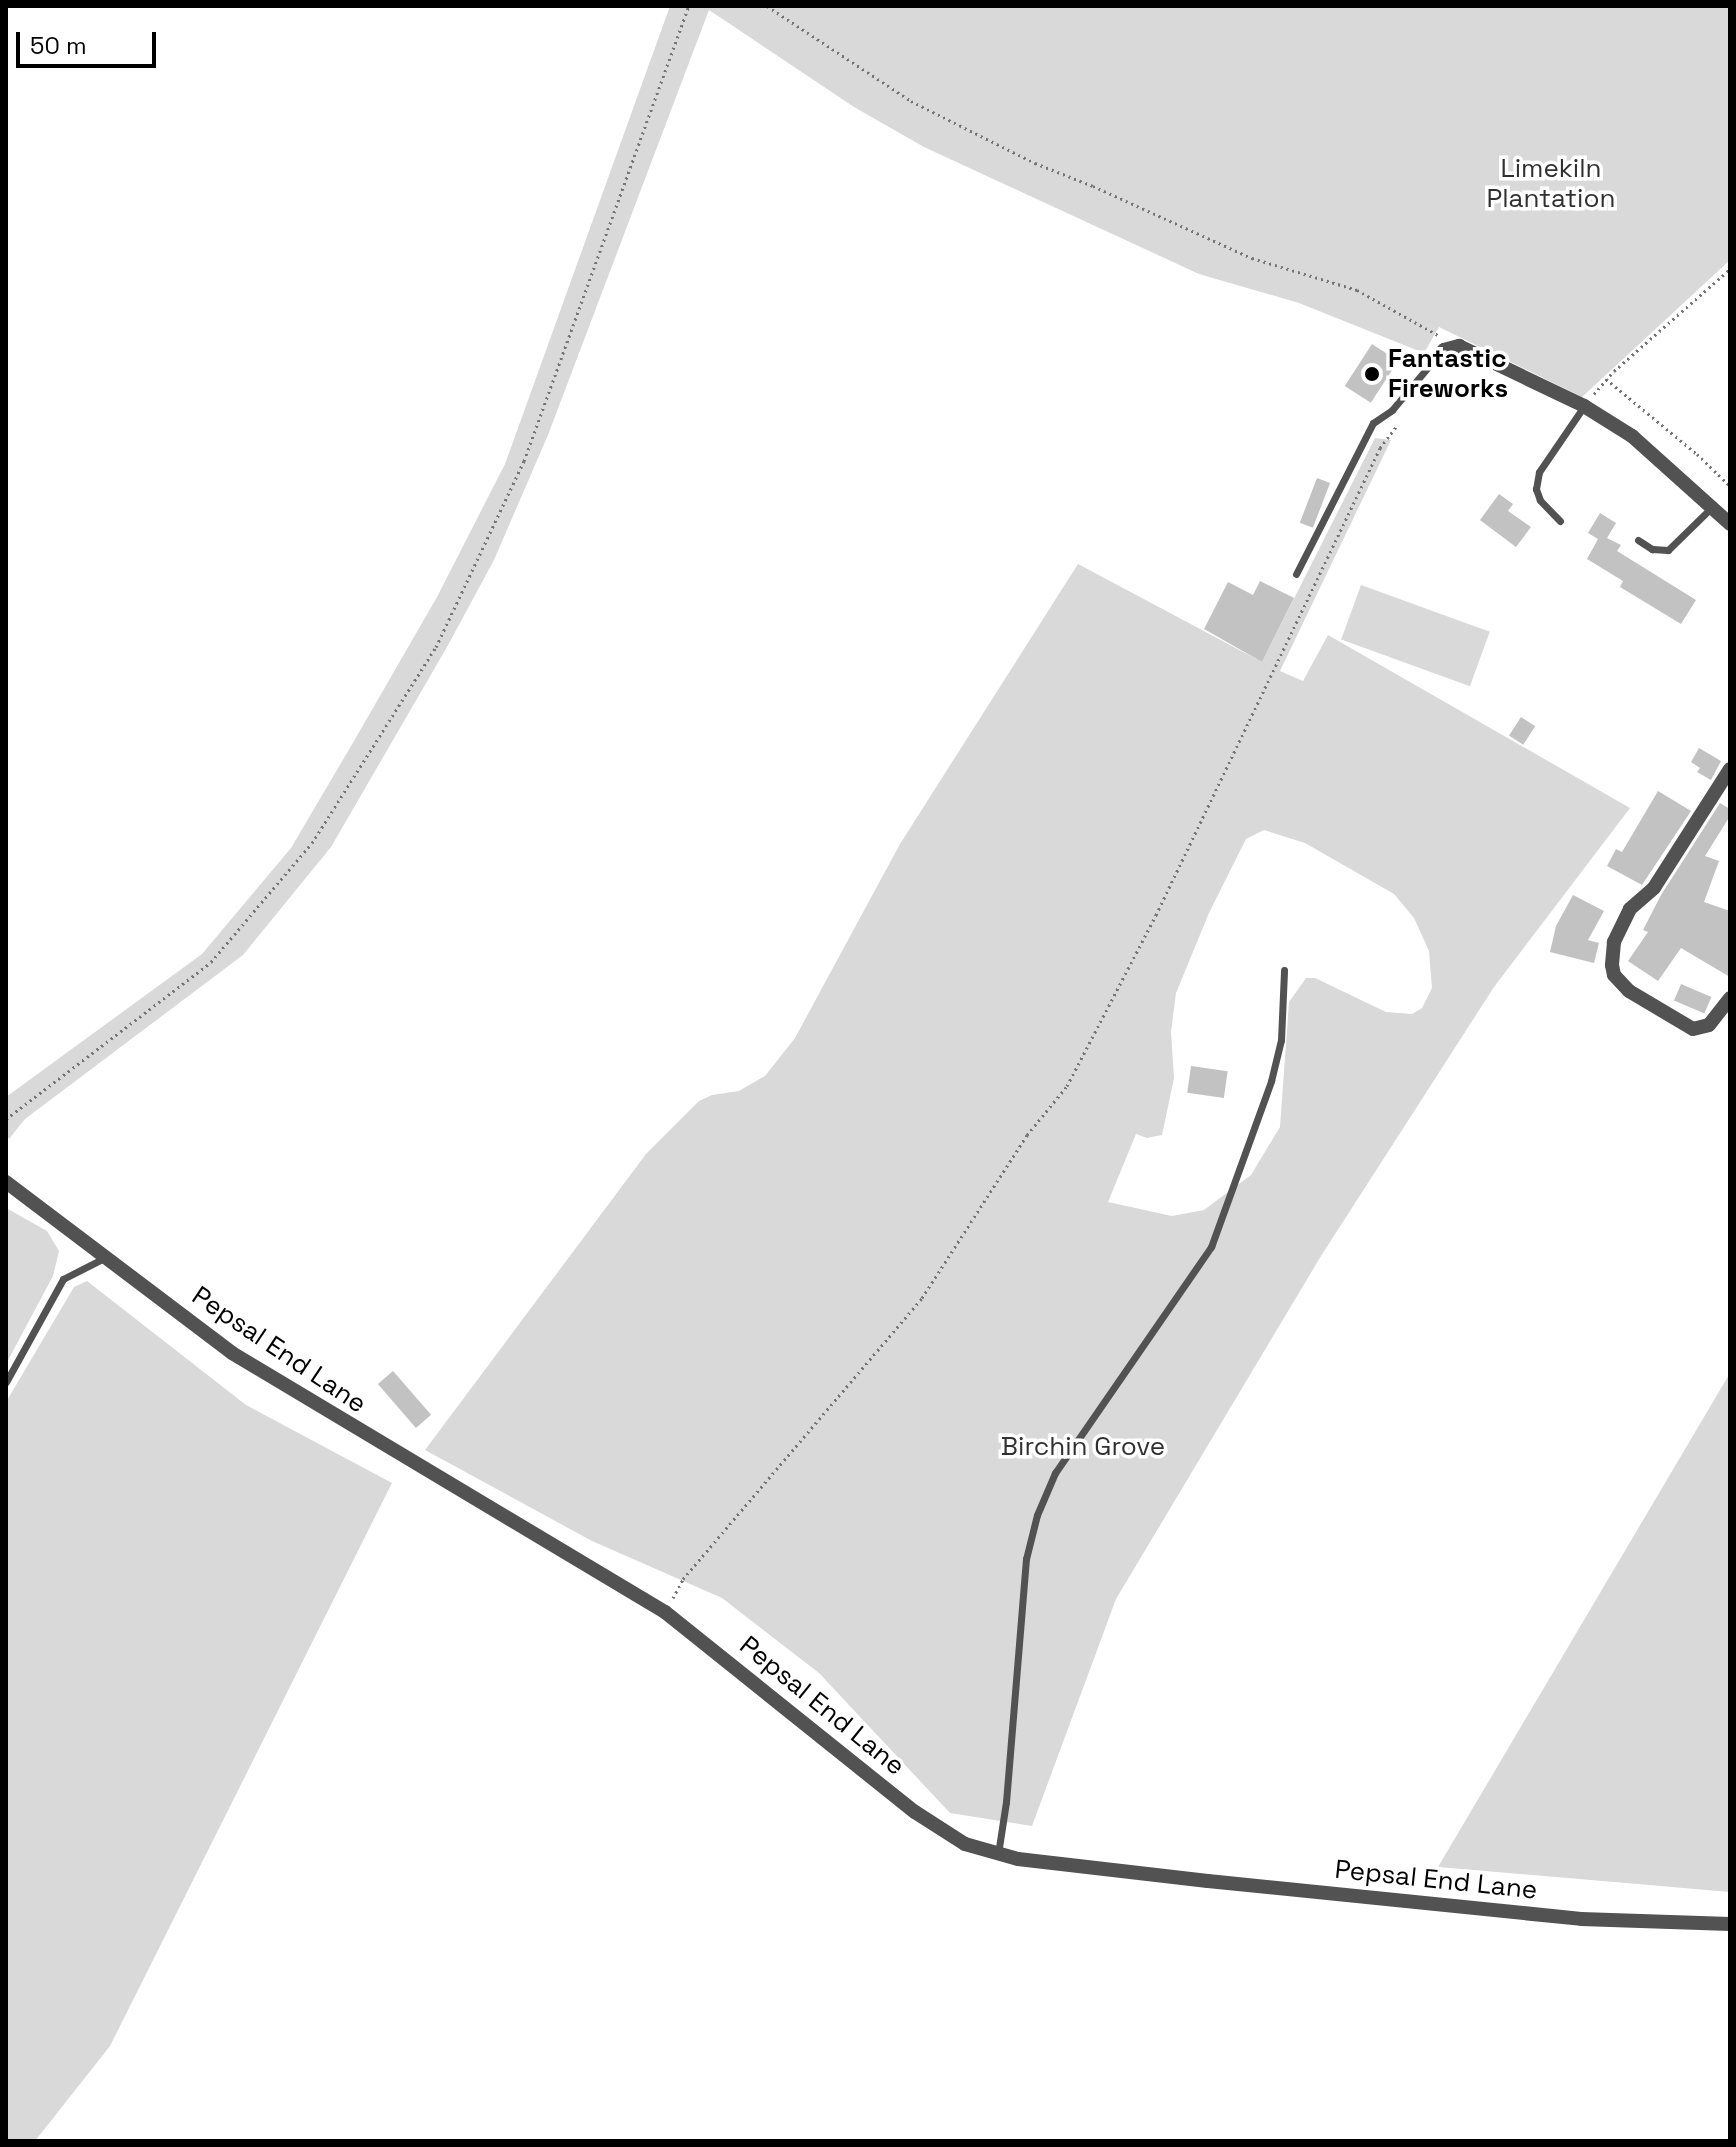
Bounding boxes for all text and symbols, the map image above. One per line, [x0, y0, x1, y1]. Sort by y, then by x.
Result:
scale bar [20, 16, 160, 66]
text: 50 m [30, 30, 87, 61]
park label: Limekiln Plantation [1487, 153, 1615, 214]
place label: Fantastic Fireworks [1388, 343, 1508, 404]
marker: Fantastic Fireworks [1363, 365, 1381, 383]
street label: Pepsal End Lane [186, 1280, 372, 1420]
park label: Birchin Grove [1001, 1431, 1165, 1463]
street label: Pepsal End Lane [733, 1630, 911, 1782]
street label: Pepsal End Lane [1333, 1854, 1539, 1906]

